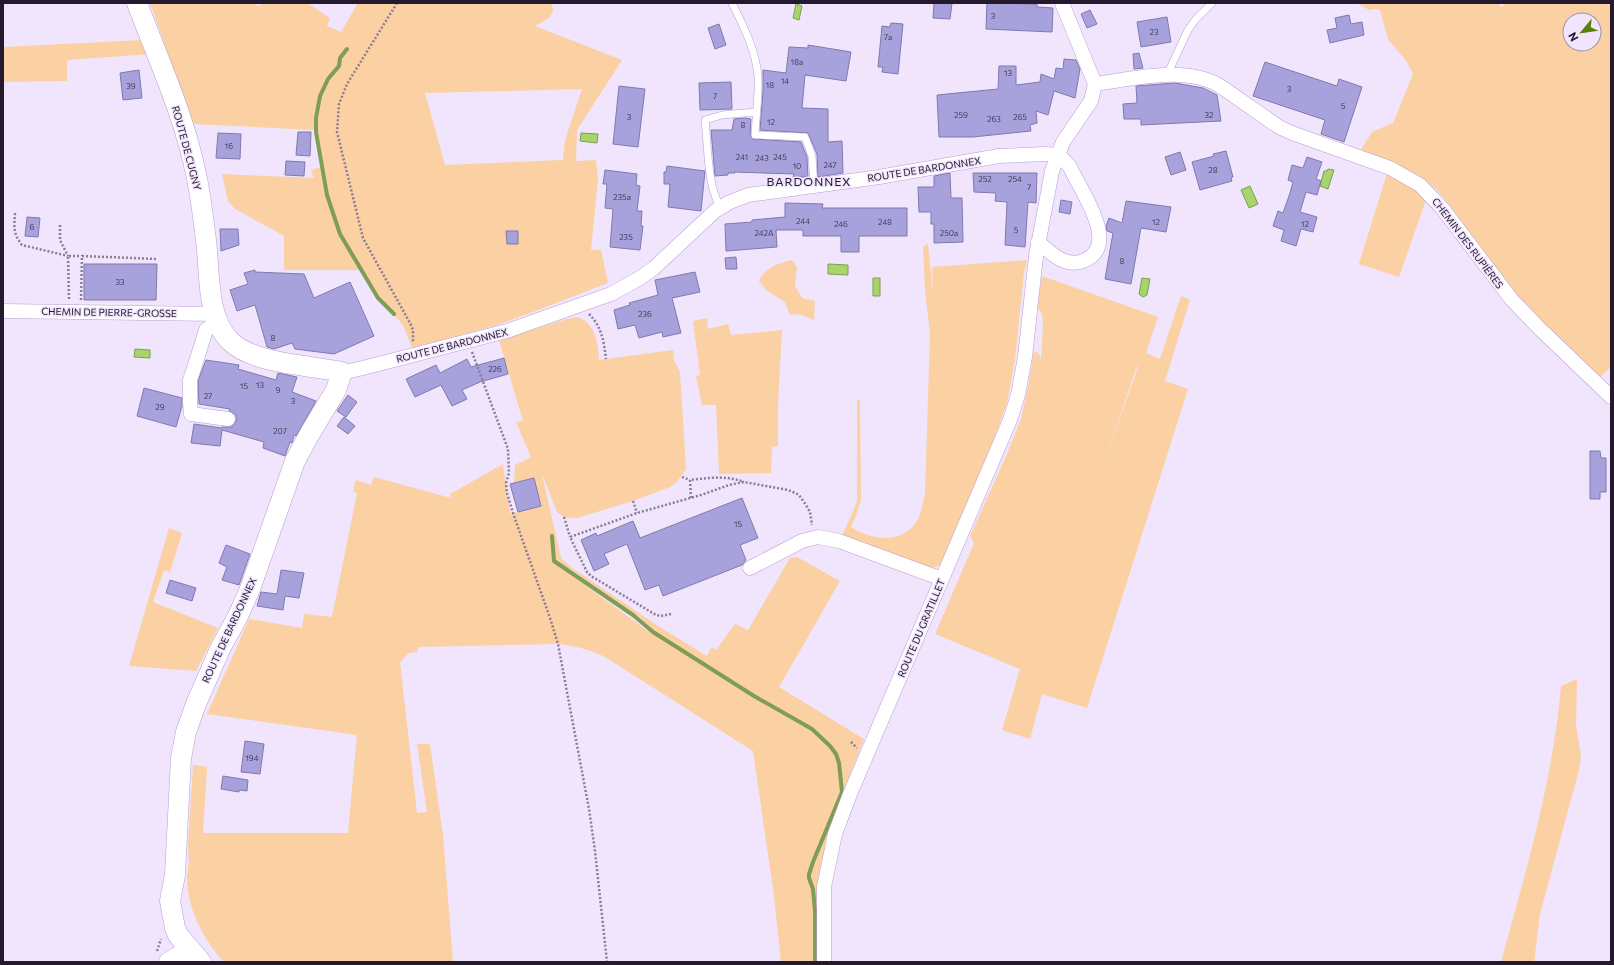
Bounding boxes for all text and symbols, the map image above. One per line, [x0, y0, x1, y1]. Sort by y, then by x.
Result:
house number: 3 [991, 11, 996, 21]
north arrow [1562, 12, 1602, 52]
house number: 23 [1150, 27, 1159, 37]
text: N [1565, 30, 1581, 44]
house number: 7a [884, 32, 892, 42]
house number: 18a [791, 57, 803, 67]
house number: 13 [1004, 68, 1012, 78]
house number: 14 [781, 76, 789, 86]
house number: 18 [766, 80, 774, 90]
house number: 39 [126, 81, 136, 91]
house number: 3 [1287, 84, 1292, 94]
house number: 7 [713, 91, 717, 101]
house number: 5 [1341, 101, 1346, 111]
street label: ROUTE DE CUGNY [170, 104, 204, 192]
house number: 259 [954, 110, 968, 120]
house number: 32 [1205, 110, 1214, 120]
house number: 3 [627, 112, 632, 122]
house number: 265 [1013, 112, 1027, 122]
house number: 263 [987, 114, 1001, 124]
house number: 12 [767, 117, 775, 127]
house number: 8 [741, 120, 746, 130]
house number: 16 [225, 141, 233, 151]
house number: 241 [736, 152, 748, 162]
house number: 245 [773, 152, 787, 162]
house number: 243 [755, 153, 769, 163]
street label: ROUTE DE BARDONNEX [866, 154, 982, 184]
house number: 247 [823, 160, 837, 170]
house number: 10 [793, 161, 801, 171]
house number: 28 [1208, 165, 1218, 175]
district label: BARDONNEX [766, 174, 852, 188]
house number: 252 [978, 174, 992, 184]
house number: 254 [1008, 174, 1022, 184]
house number: 7 [1027, 182, 1031, 192]
house number: 235a [613, 192, 631, 202]
street label: CHEMIN DES RUPIÈRES [1430, 195, 1506, 291]
house number: 244 [796, 216, 810, 226]
house number: 248 [878, 217, 892, 227]
house number: 12 [1152, 217, 1160, 227]
house number: 246 [834, 219, 848, 229]
house number: 12 [1301, 219, 1309, 229]
house number: 6 [30, 222, 35, 232]
house number: 5 [1014, 225, 1019, 235]
house number: 242A [755, 228, 774, 238]
house number: 250a [940, 228, 958, 238]
house number: 235 [619, 232, 633, 242]
house number: 8 [1120, 256, 1125, 266]
house number: 33 [115, 277, 125, 287]
street label: CHEMIN DE PIERRE-GROSSE [41, 305, 177, 319]
house number: 236 [638, 309, 652, 319]
street label: ROUTE DE BARDONNEX [395, 325, 509, 365]
house number: 8 [271, 333, 276, 343]
house number: 226 [488, 364, 502, 374]
house number: 13 [256, 380, 264, 390]
house number: 15 [240, 381, 248, 391]
house number: 9 [276, 385, 281, 395]
house number: 27 [204, 391, 212, 401]
house number: 3 [291, 396, 296, 406]
house number: 29 [155, 402, 165, 412]
house number: 207 [273, 426, 287, 436]
house number: 15 [734, 519, 742, 529]
street label: ROUTE DE BARDONNEX [199, 575, 259, 685]
street label: ROUTE DU GRATILLET [895, 576, 947, 679]
house number: 194 [245, 753, 259, 763]

